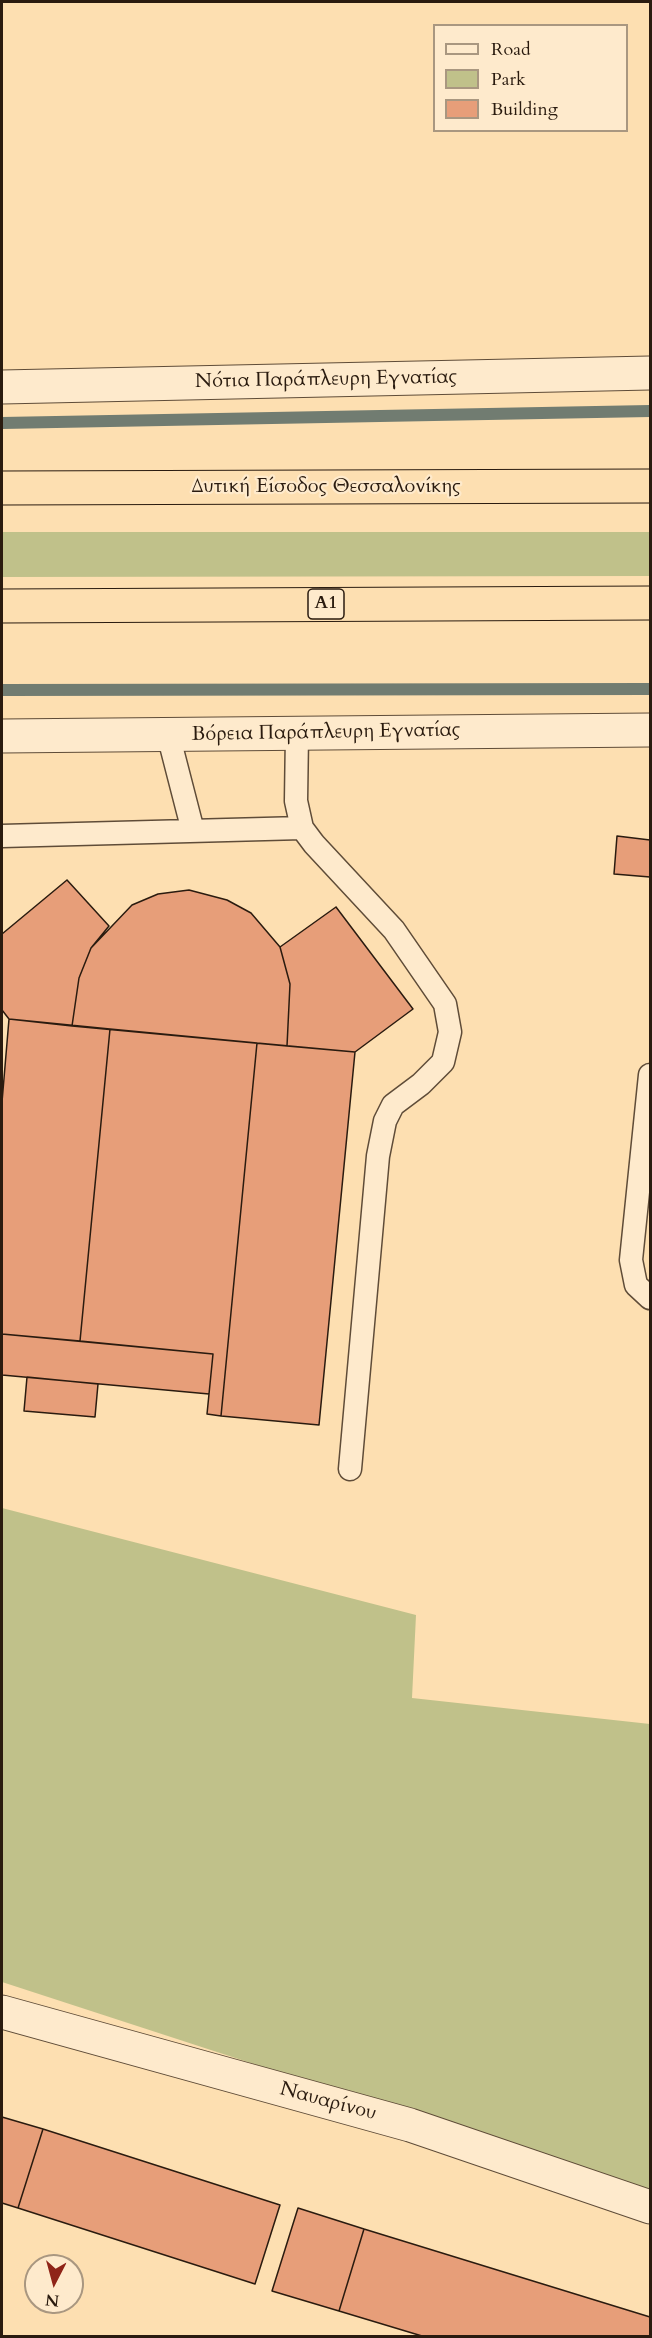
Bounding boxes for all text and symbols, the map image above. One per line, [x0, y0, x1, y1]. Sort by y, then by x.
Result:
legend [433, 24, 628, 132]
text: Road [491, 37, 531, 62]
text: Park [491, 67, 526, 92]
text: Building [491, 97, 558, 122]
street label: Νότια Παράπλευρη Εγνατίας [195, 366, 457, 394]
street label: Δυτική Είσοδος Θεσσαλονίκης [191, 475, 461, 499]
road number: Α1 [308, 589, 344, 619]
street label: Βόρεια Παράπλευρη Εγνατίας [191, 719, 461, 747]
street label: Ναυαρίνου [277, 2078, 379, 2126]
north arrow [24, 2254, 84, 2314]
text: N [44, 2288, 60, 2312]

